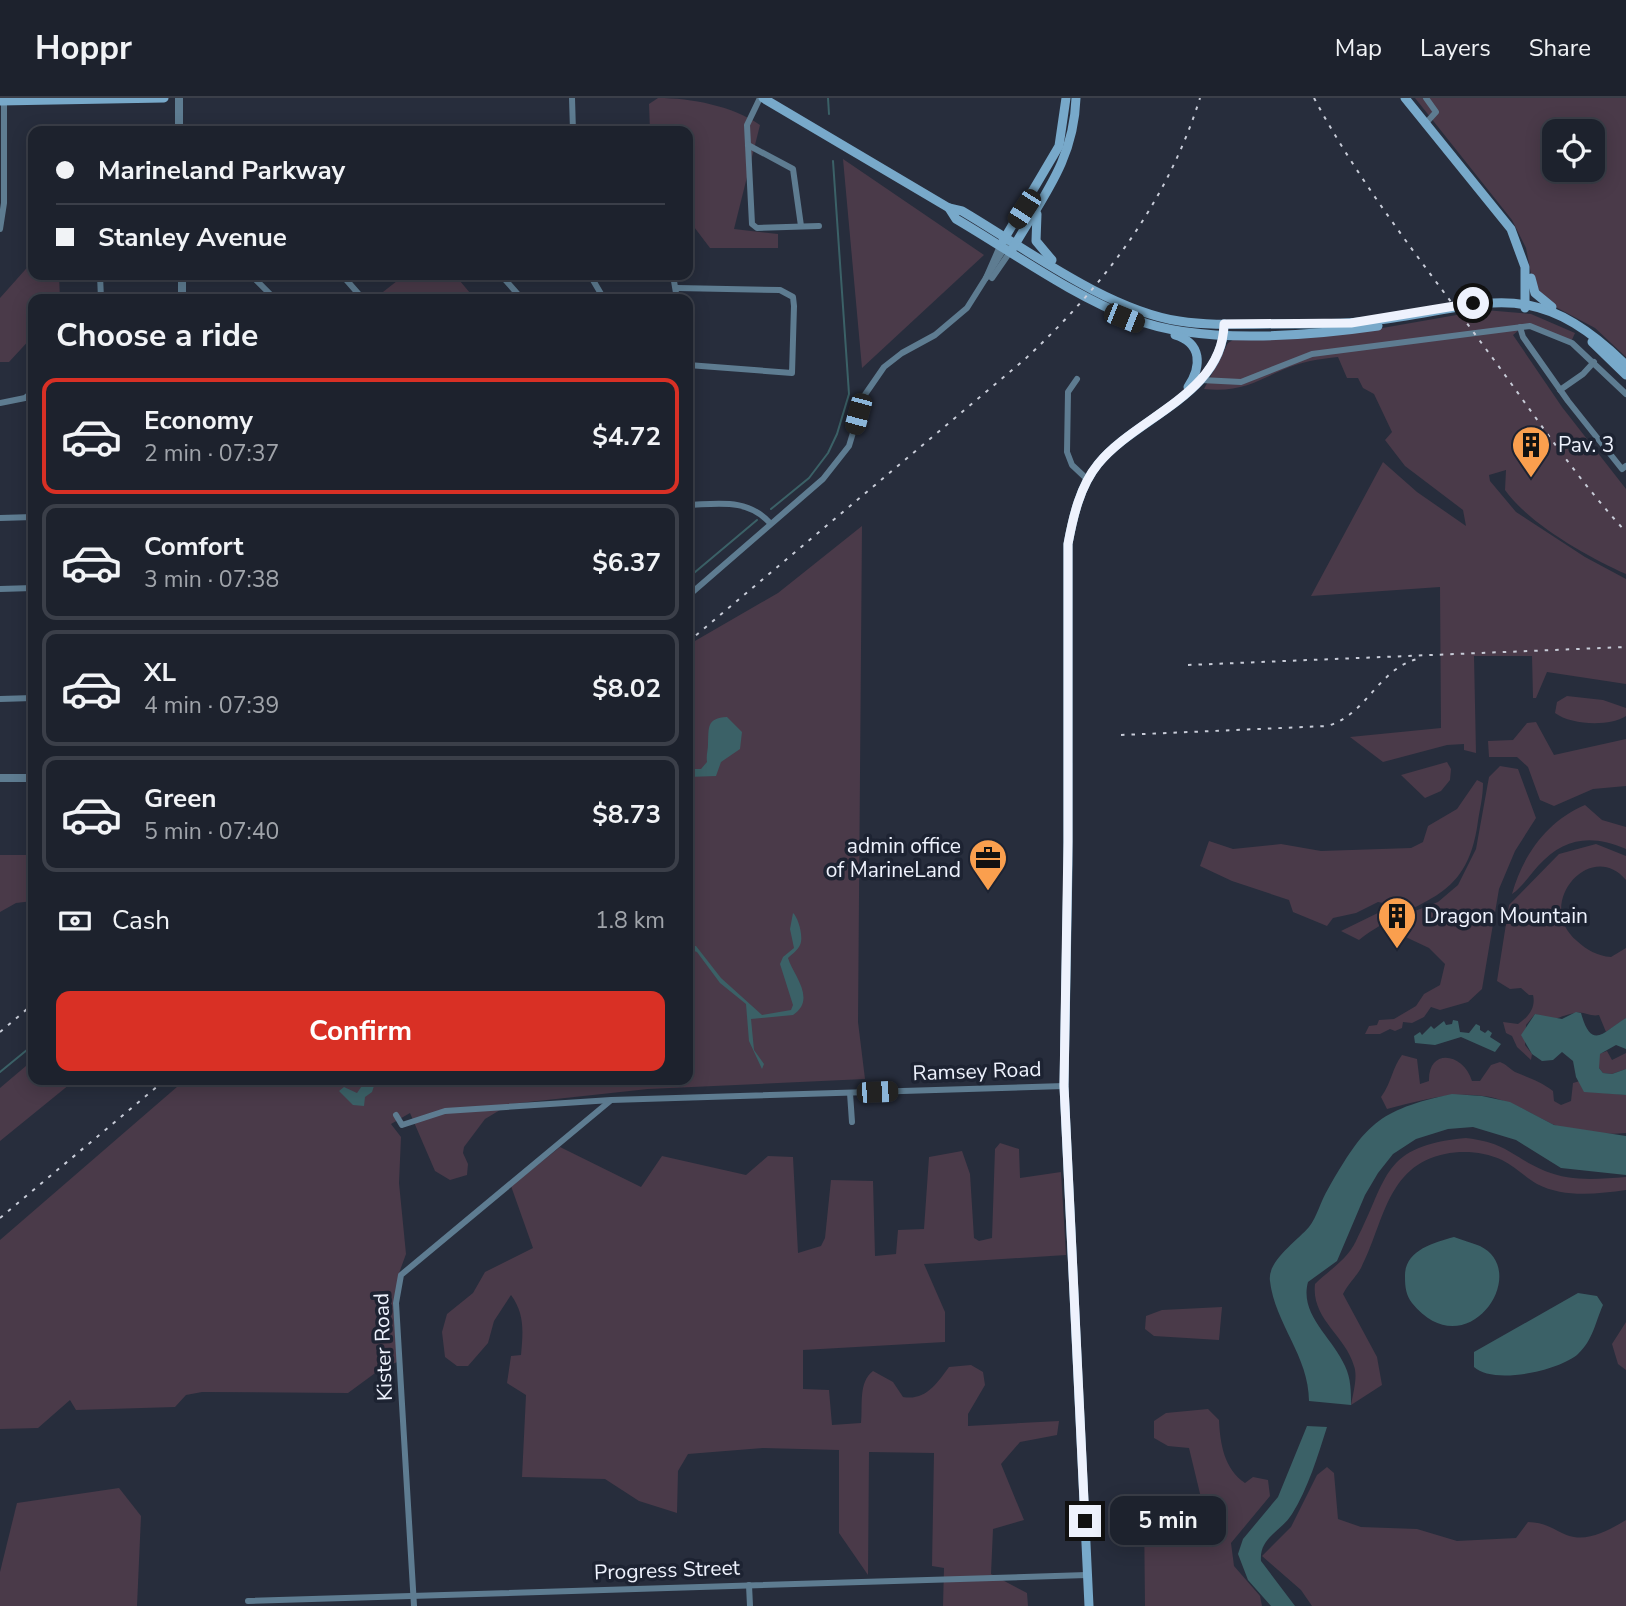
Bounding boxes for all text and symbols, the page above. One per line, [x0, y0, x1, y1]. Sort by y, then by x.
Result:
text: Hoppr [35, 26, 132, 71]
text: Map [1335, 32, 1382, 64]
text: Layers [1420, 32, 1491, 64]
text: Share [1529, 32, 1591, 64]
map controls [1542, 119, 1605, 182]
button: locate [1542, 119, 1605, 182]
text: Marineland Parkway [98, 153, 345, 188]
car [1004, 186, 1045, 232]
text: Stanley Avenue [98, 220, 287, 255]
route start [1457, 287, 1489, 319]
car [1101, 300, 1148, 336]
text: Choose a ride [56, 314, 258, 357]
car [843, 391, 874, 437]
text: Economy [144, 403, 253, 438]
icon: car [60, 405, 123, 468]
text: $4.72 [592, 419, 661, 454]
building icon: Pav. 3 [1510, 424, 1552, 479]
place label: Pav. 3 [1558, 431, 1614, 459]
text: 2 min · 07:37 [144, 438, 279, 469]
text: Comfort [144, 529, 244, 564]
icon: car [60, 531, 123, 594]
text: $6.37 [592, 545, 661, 580]
text: 3 min · 07:38 [144, 564, 279, 595]
text: XL [144, 655, 176, 690]
icon: car [60, 657, 123, 720]
text: $8.02 [592, 671, 661, 706]
text: 4 min · 07:39 [144, 690, 279, 721]
text: Green [144, 781, 217, 816]
icon: car [60, 783, 123, 846]
text: $8.73 [592, 797, 661, 832]
text: 5 min · 07:40 [144, 816, 279, 847]
place label: admin office of MarineLand [826, 832, 961, 884]
office icon: admin office of MarineLand [967, 837, 1009, 892]
building icon: Dragon Mountain [1376, 895, 1418, 950]
icon: cash [56, 902, 94, 940]
place label: Dragon Mountain [1424, 902, 1588, 930]
text: Cash [112, 903, 170, 938]
text: 1.8 km [595, 905, 665, 936]
button: Confirm [56, 991, 665, 1071]
street label: Ramsey Road [912, 1055, 1042, 1087]
car [856, 1081, 899, 1103]
street label: Kister Road [367, 1292, 399, 1402]
callout: 5 min [1110, 1496, 1225, 1546]
route end [1069, 1505, 1101, 1537]
text: 5 min [1138, 1505, 1198, 1536]
street label: Progress Street [594, 1553, 741, 1587]

